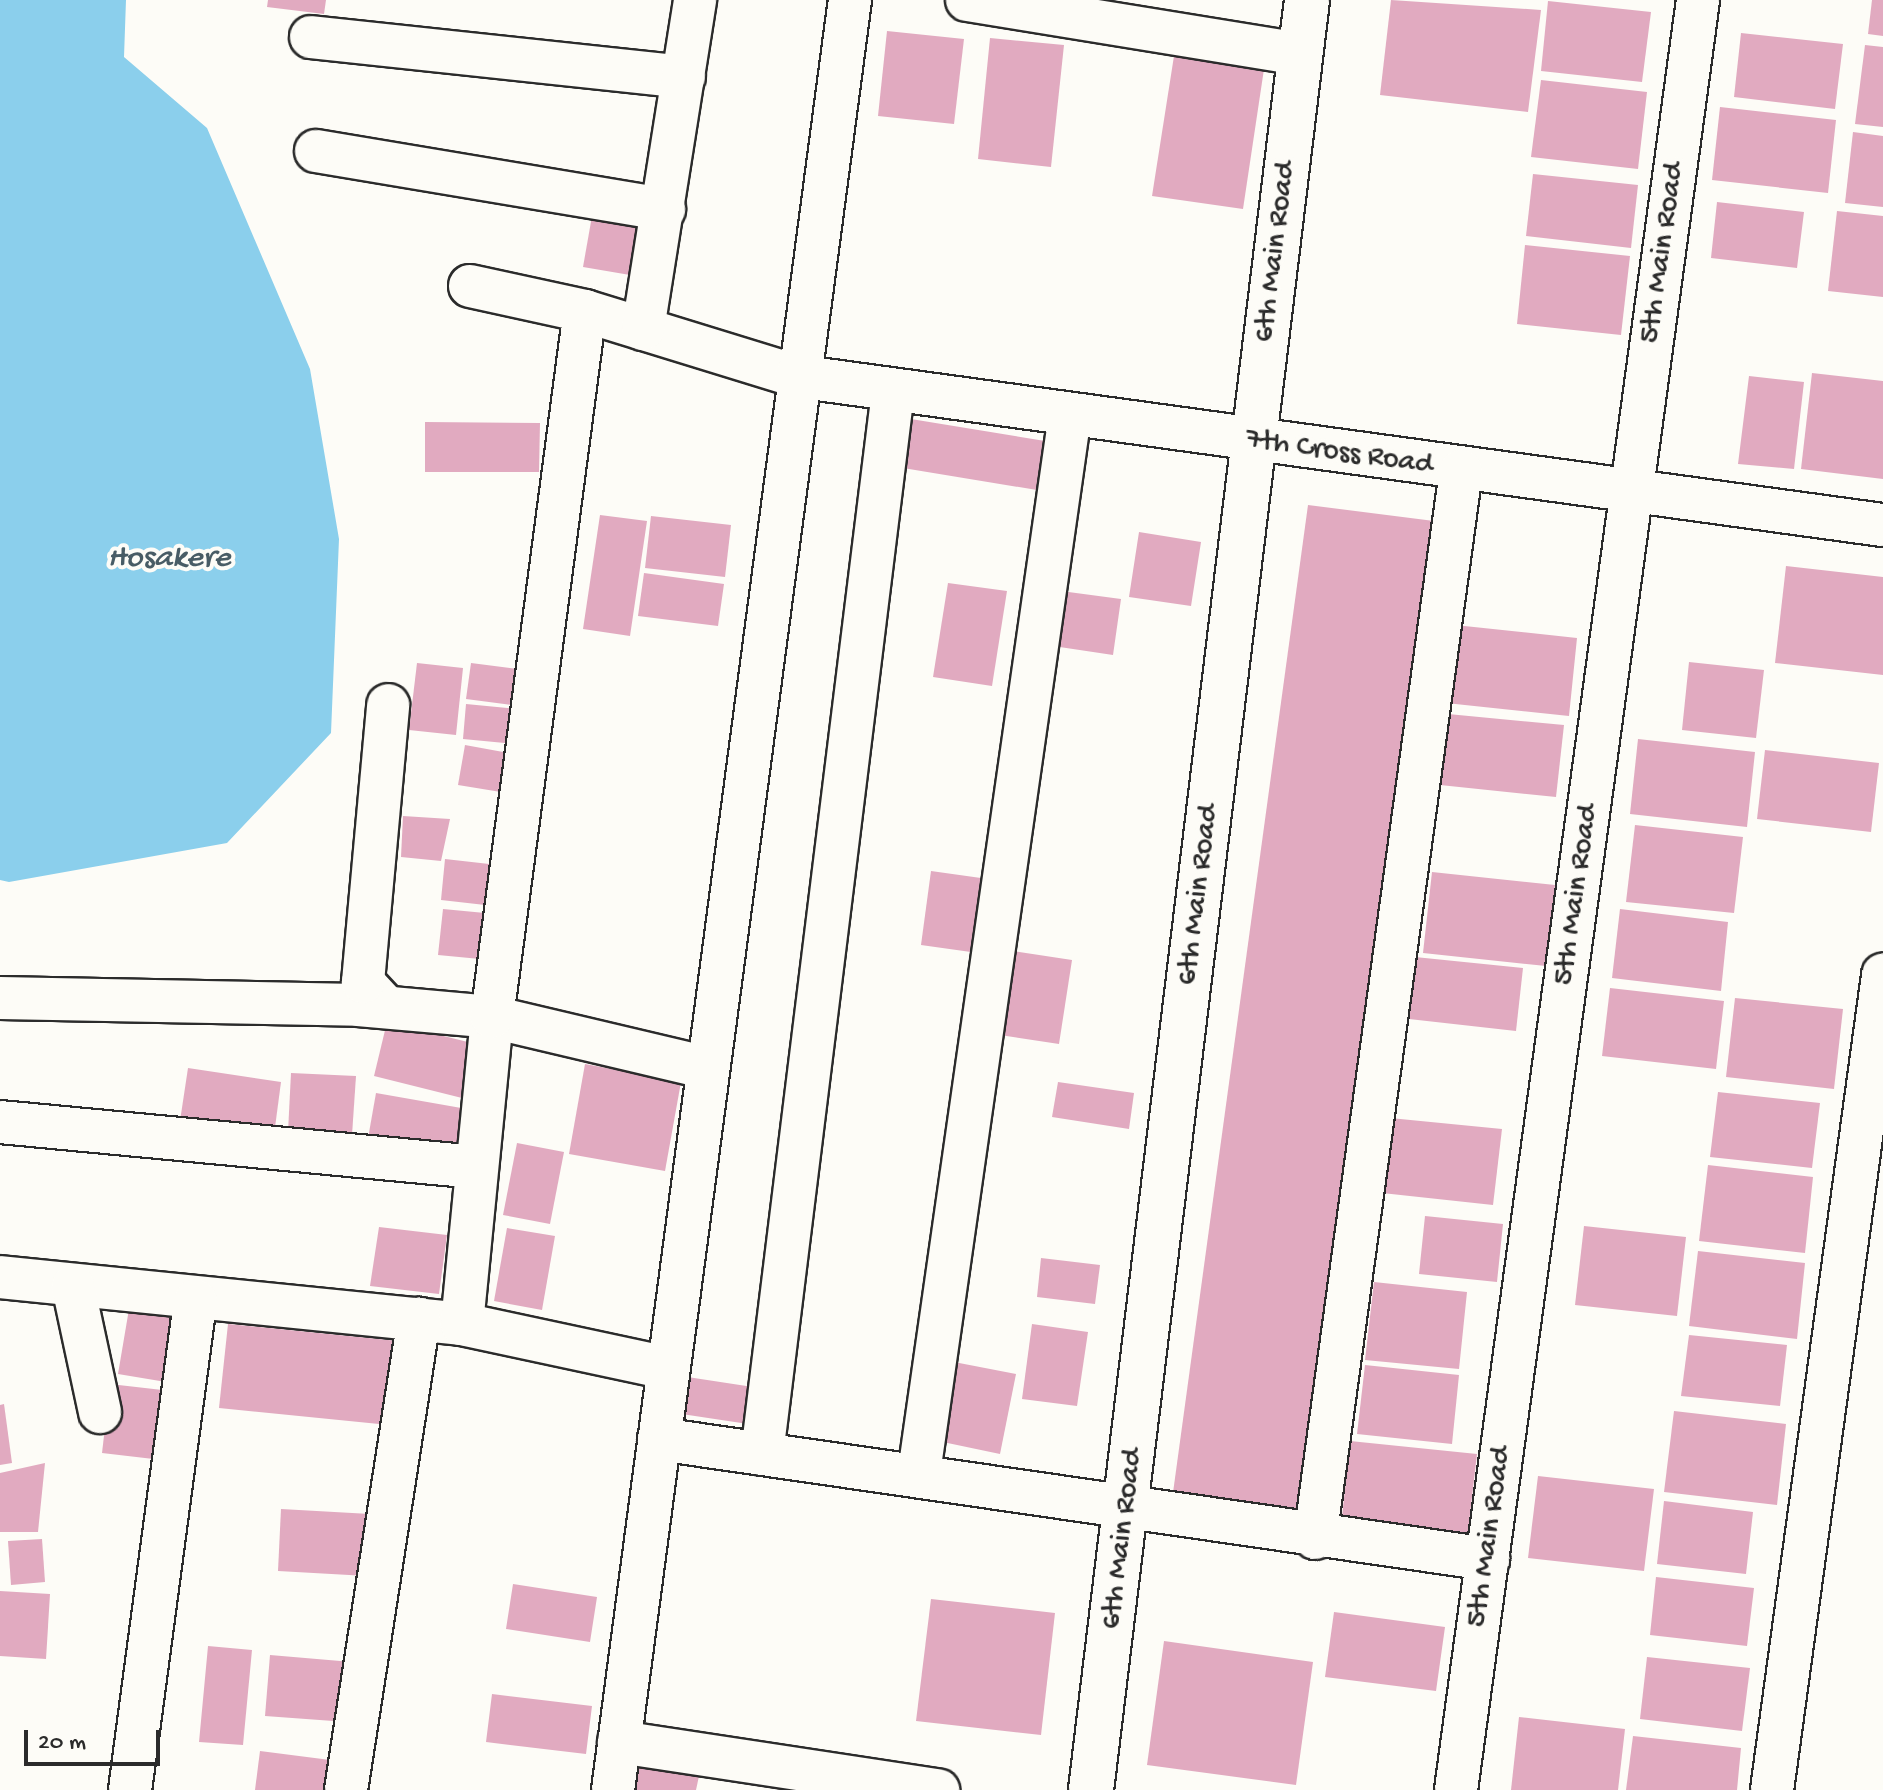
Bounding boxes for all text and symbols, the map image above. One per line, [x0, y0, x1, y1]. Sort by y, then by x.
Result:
street label: 6th Main Road [1248, 160, 1306, 344]
street label: 5th Main Road [1634, 160, 1694, 346]
street label: 7th Cross Road [1243, 423, 1435, 485]
water label: Hosakere [107, 540, 231, 578]
street label: 5th Main Road [1548, 802, 1608, 988]
street label: 6th Main Road [1171, 803, 1229, 987]
street label: 5th Main Road [1461, 1444, 1521, 1630]
street label: 6th Main Road [1095, 1447, 1153, 1631]
scale bar [28, 1714, 164, 1764]
text: 20 m [38, 1729, 86, 1758]

